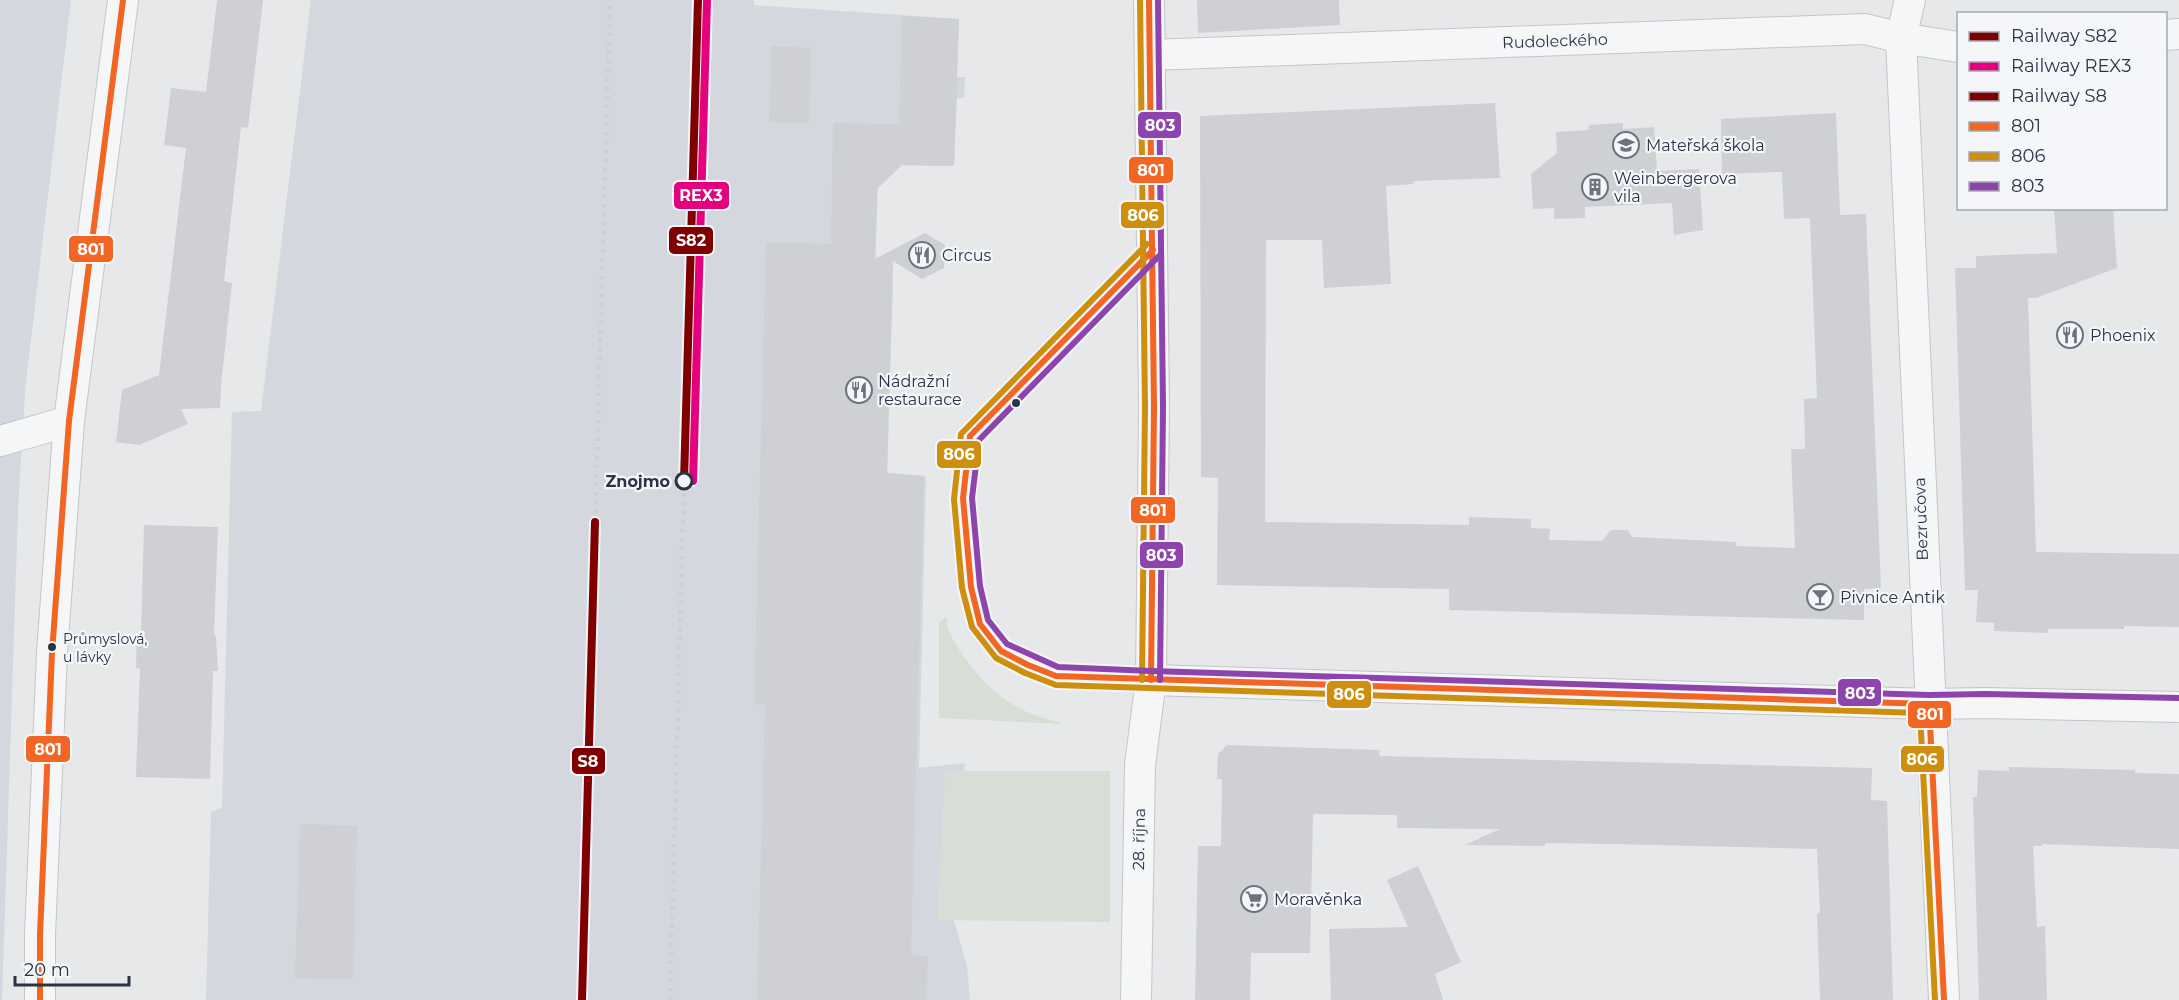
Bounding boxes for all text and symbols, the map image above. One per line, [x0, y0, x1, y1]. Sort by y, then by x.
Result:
legend [1957, 12, 2167, 210]
text: Railway S82 [2011, 25, 2117, 47]
street label: Rudoleckého [1502, 30, 1608, 52]
text: Railway REX3 [2011, 55, 2131, 77]
text: Railway S8 [2011, 85, 2107, 107]
line badge: 803 [1137, 111, 1182, 139]
text: 801 [2011, 115, 2041, 137]
text: 803 [1145, 116, 1175, 135]
school or university icon: Mateřská škola [1611, 130, 1641, 160]
place label: Mateřská škola [1646, 136, 1765, 155]
text: 806 [2011, 145, 2045, 167]
line badge: 801 [1128, 156, 1174, 184]
text: 801 [1137, 161, 1165, 180]
place label: Weinbergerova vila [1614, 169, 1737, 206]
building icon: Weinbergerova vila [1580, 172, 1610, 202]
text: 803 [2011, 175, 2044, 197]
line badge: REX3 [673, 181, 730, 210]
text: REX3 [679, 186, 723, 205]
line badge: 806 [1120, 201, 1165, 229]
text: 806 [1127, 206, 1159, 225]
line badge: S82 [668, 226, 714, 255]
text: S82 [676, 231, 706, 250]
line badge: 801 [68, 235, 114, 263]
text: 801 [77, 240, 105, 259]
restaurant icon: Circus [907, 240, 937, 270]
place label: Circus [942, 246, 992, 265]
restaurant icon: Phoenix [2055, 320, 2085, 350]
place label: Phoenix [2090, 326, 2156, 345]
place label: Nádražní restaurace [878, 372, 962, 409]
restaurant icon: Nádražní restaurace [844, 375, 874, 405]
unlabelled marker [1010, 397, 1022, 409]
line badge: 806 [936, 440, 982, 469]
text: 806 [943, 445, 975, 464]
place label: Znojmo [606, 472, 670, 491]
marker: Znojmo [675, 472, 693, 490]
street label: Bezručova [1910, 477, 1932, 561]
line badge: 801 [1130, 496, 1176, 524]
text: 801 [1139, 501, 1167, 520]
line badge: 803 [1139, 541, 1184, 569]
text: 803 [1146, 546, 1176, 565]
bar icon: Pivnice Antik [1805, 582, 1835, 612]
place label: Pivnice Antik [1840, 588, 1945, 607]
place label: Průmyslová, u lávky [63, 630, 148, 666]
marker: Průmyslová, u lávky [46, 641, 58, 653]
line badge: 803 [1837, 678, 1882, 707]
line badge: 806 [1326, 680, 1372, 709]
text: 803 [1845, 684, 1875, 703]
text: 806 [1333, 685, 1365, 704]
line badge: 801 [1907, 700, 1952, 729]
text: 801 [1916, 705, 1944, 724]
line badge: 801 [25, 735, 71, 763]
text: 801 [34, 740, 62, 759]
line badge: 806 [1900, 745, 1945, 773]
line badge: S8 [571, 747, 606, 775]
text: 806 [1906, 750, 1938, 769]
text: S8 [578, 752, 598, 771]
street label: 28. října [1129, 808, 1149, 870]
supermarket icon: Moravěnka [1239, 884, 1269, 914]
place label: Moravěnka [1274, 890, 1362, 909]
scale bar [15, 949, 129, 987]
text: 20 m [24, 959, 70, 981]

